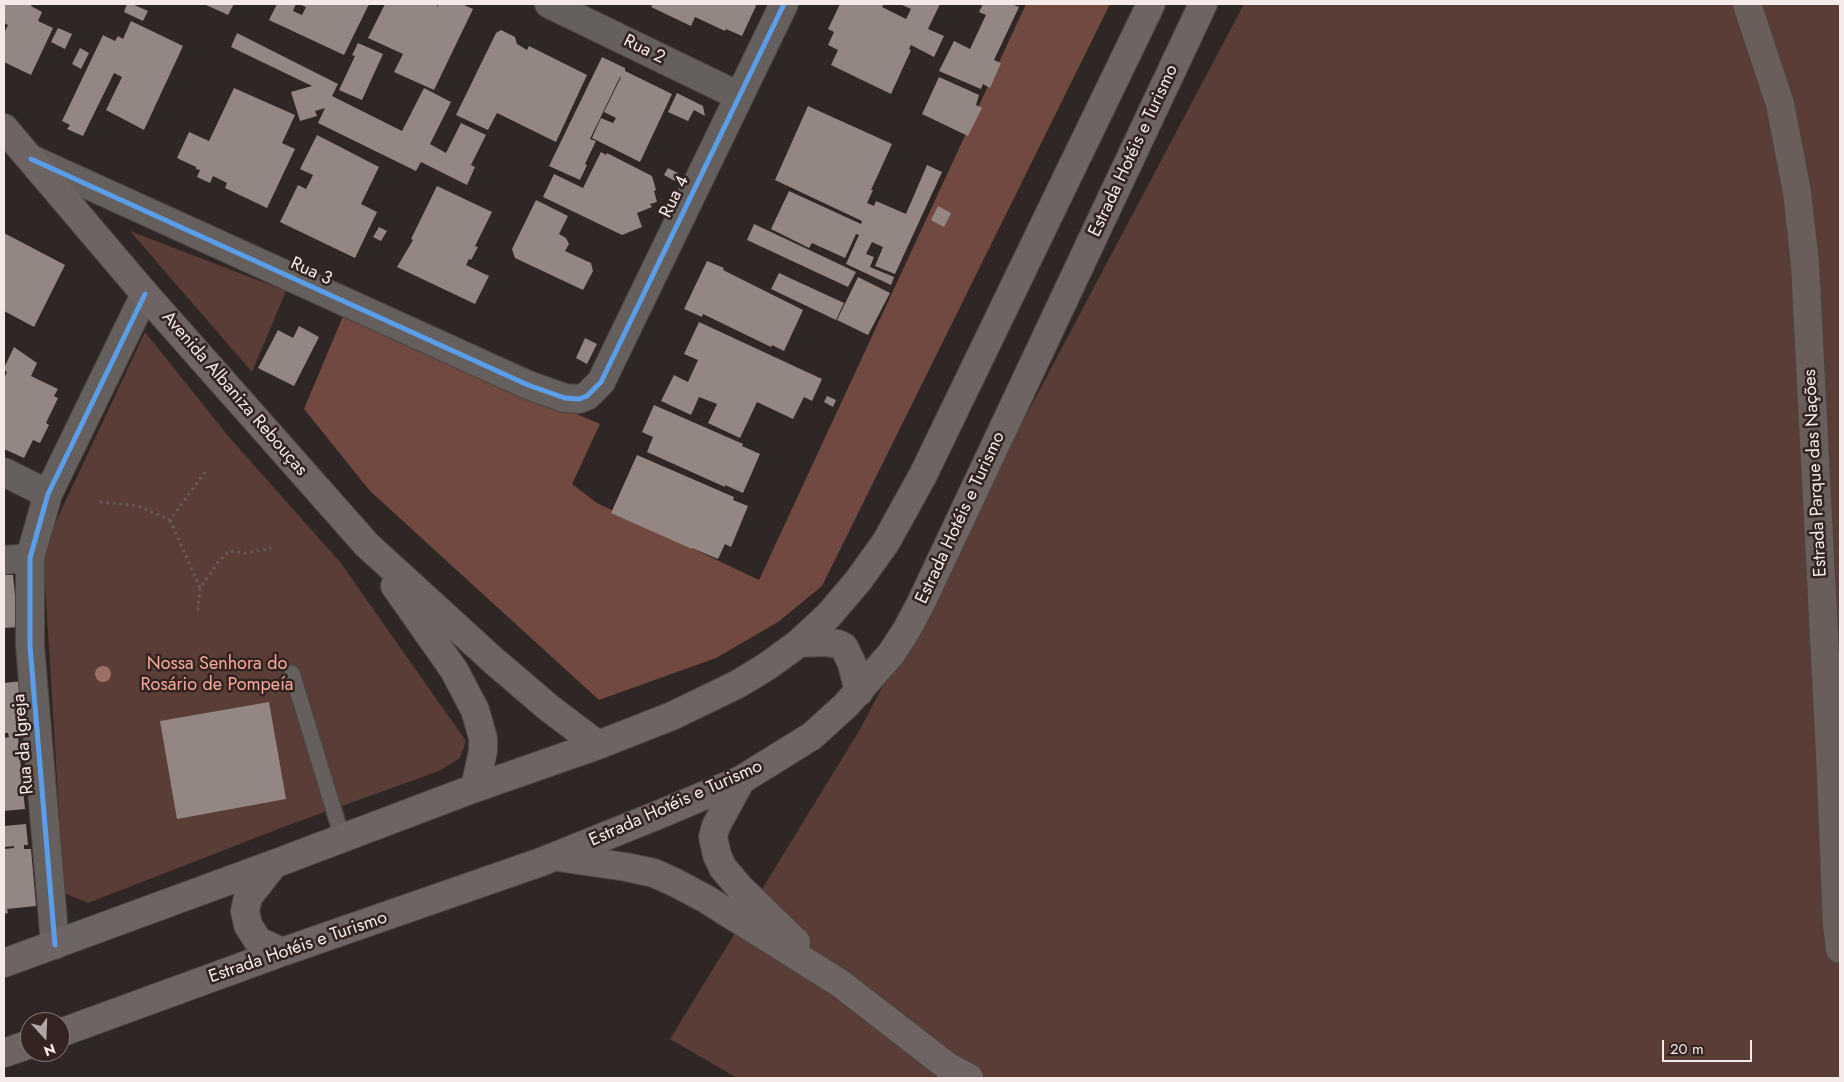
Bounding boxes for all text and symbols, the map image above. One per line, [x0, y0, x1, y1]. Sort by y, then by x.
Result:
street label: Rua 2 [620, 31, 668, 69]
street label: Estrada Hotéis e Turismo [1085, 62, 1183, 240]
street label: Rua 4 [656, 172, 694, 222]
street label: Rua 3 [287, 253, 335, 291]
street label: Avenida Albaniza Rebouças [157, 307, 311, 481]
street label: Estrada Parque das Nações [1800, 369, 1832, 577]
street label: Estrada Hotéis e Turismo [912, 429, 1010, 607]
park label: Nossa Senhora do Rosário de Pompeía [141, 654, 293, 696]
street label: Rua da Igreja [9, 693, 39, 795]
street label: Estrada Hotéis e Turismo [586, 756, 766, 852]
street label: Estrada Hotéis e Turismo [206, 907, 390, 989]
north arrow [20, 1012, 70, 1062]
scale bar [1664, 1030, 1754, 1062]
text: 20 m [1670, 1038, 1704, 1060]
text: N [41, 1039, 58, 1061]

